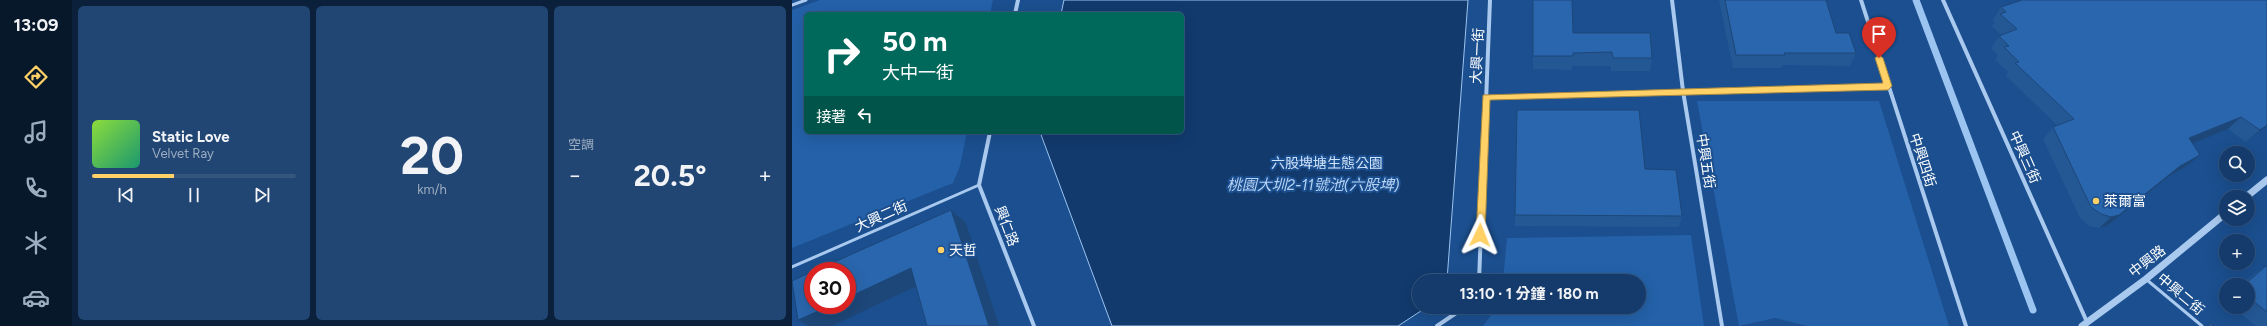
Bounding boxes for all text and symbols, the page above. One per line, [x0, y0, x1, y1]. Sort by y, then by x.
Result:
text: 13:09 [13, 14, 59, 36]
pin [1862, 17, 1896, 58]
icon: arrive [1868, 23, 1890, 45]
text: 50 m [882, 24, 948, 58]
icon: right [816, 28, 868, 80]
street label: 大興一街 [1468, 28, 1487, 84]
text: 大中一街 [882, 62, 954, 84]
icon: directions [22, 63, 50, 91]
icon: left [854, 104, 876, 126]
text: 接著 [816, 108, 846, 126]
icon: music [22, 118, 50, 146]
text: 20 [400, 125, 464, 187]
text: Static Love [152, 128, 230, 146]
street label: 中興三街 [2005, 128, 2044, 186]
street label: 中興四街 [1906, 131, 1939, 189]
street label: 中興五街 [1693, 132, 1718, 190]
text: 空調 [568, 137, 594, 152]
text: Velvet Ray [152, 146, 214, 161]
map controls [2219, 146, 2255, 314]
button: search [2219, 146, 2255, 182]
park label: 六股埤塘生態公園 [1271, 155, 1383, 172]
text: 20.5° [633, 157, 707, 194]
text: − [568, 162, 582, 189]
text: + [758, 162, 772, 189]
icon: phone [22, 174, 50, 202]
water label: 桃園大圳2-11號池(六股埤) [1227, 176, 1399, 194]
text: km/h [417, 182, 447, 197]
icon: previous [115, 184, 137, 206]
icon: pause [183, 184, 205, 206]
icon: next [251, 184, 273, 206]
button: layers [2219, 190, 2255, 226]
place label: 萊爾富 [2104, 193, 2146, 210]
marker: 萊爾富 [2091, 196, 2101, 206]
street label: 大興二街 [852, 197, 910, 236]
street label: 興仁路 [991, 204, 1022, 249]
position arrow [1459, 214, 1501, 256]
icon: climate [22, 229, 50, 257]
button: + [2219, 234, 2255, 270]
place label: 天哲 [949, 242, 977, 259]
street label: 中興路 [2126, 242, 2169, 281]
marker: 天哲 [936, 245, 946, 255]
speed limit sign: 30 [804, 262, 856, 314]
street label: 中興二街 [2154, 270, 2208, 319]
button: − [2219, 278, 2255, 314]
icon: car [22, 284, 50, 312]
text: 13:10 · 1 分鐘 · 180 m [1459, 285, 1599, 303]

